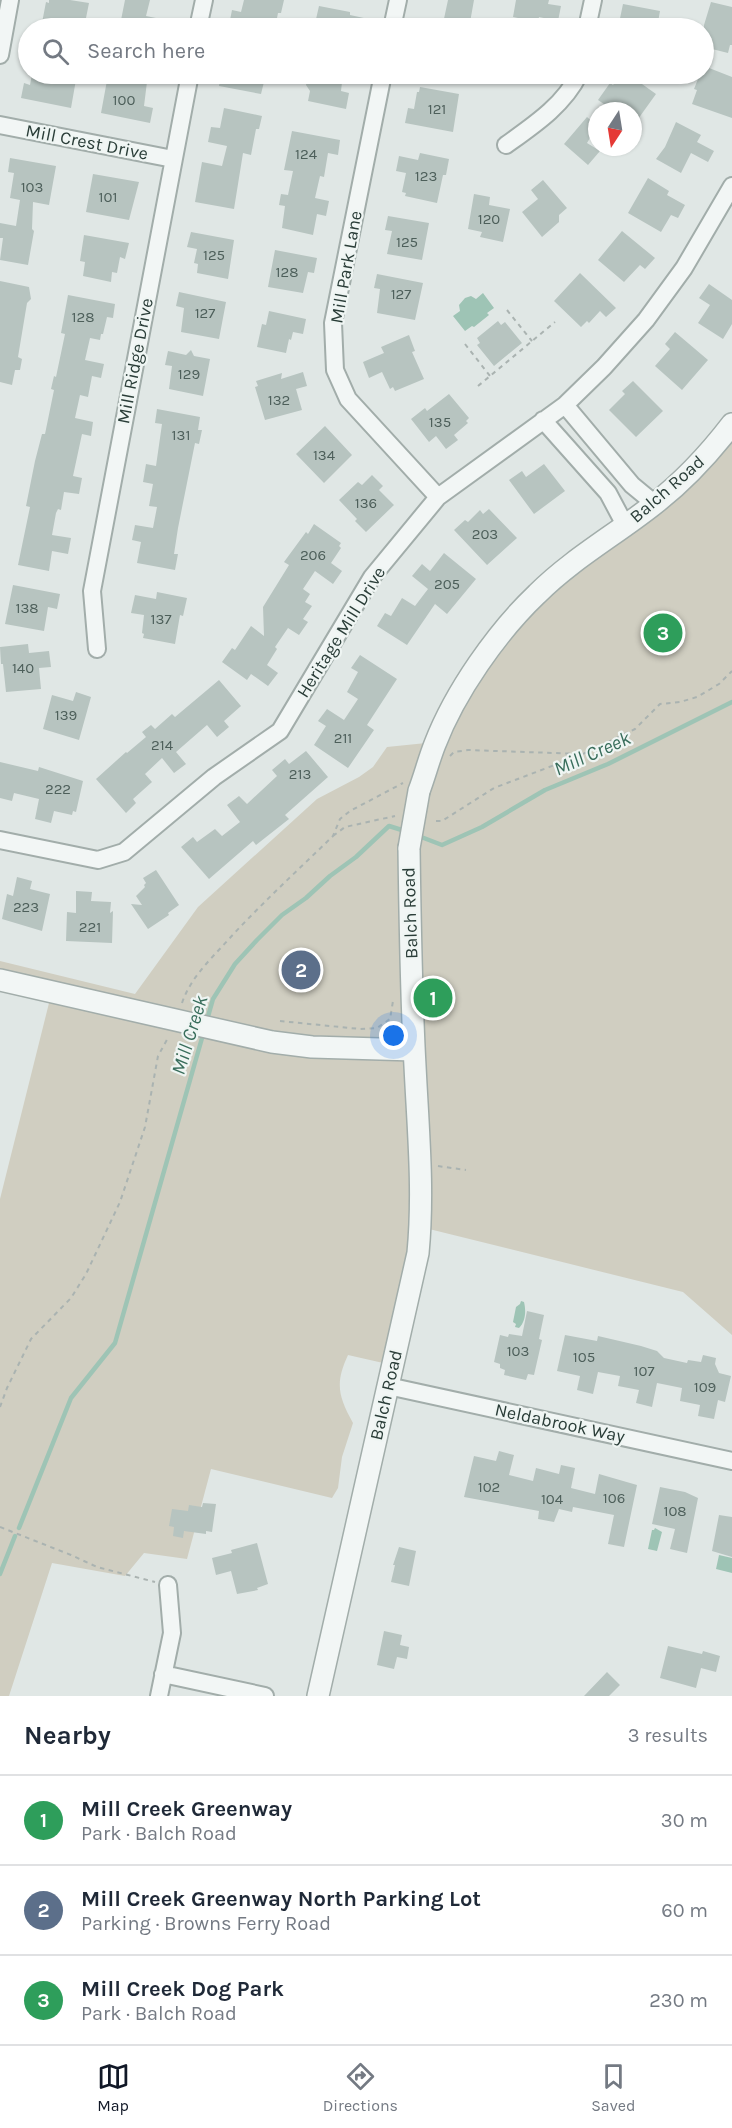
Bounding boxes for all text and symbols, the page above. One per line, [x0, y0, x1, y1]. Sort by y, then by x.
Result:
search box [18, 18, 714, 84]
icon: search [39, 35, 72, 68]
text: Search here [87, 38, 205, 64]
house number: 100 [113, 91, 135, 109]
house number: 121 [428, 100, 446, 118]
north arrow [588, 102, 642, 156]
street label: Mill Crest Drive [24, 119, 150, 165]
house number: 124 [295, 145, 318, 163]
house number: 123 [415, 167, 437, 185]
house number: 103 [21, 178, 43, 196]
house number: 101 [99, 188, 117, 206]
street label: Mill Park Lane [325, 209, 367, 325]
house number: 120 [478, 210, 500, 228]
house number: 125 [396, 233, 418, 251]
house number: 125 [203, 246, 225, 264]
house number: 128 [276, 263, 298, 281]
house number: 127 [391, 285, 411, 303]
street label: Mill Ridge Drive [112, 296, 158, 426]
house number: 127 [195, 304, 215, 322]
house number: 128 [72, 308, 94, 326]
house number: 129 [178, 365, 200, 383]
house number: 132 [268, 391, 290, 409]
house number: 135 [429, 413, 451, 431]
house number: 131 [172, 426, 190, 444]
house number: 134 [313, 446, 336, 464]
street label: Balch Road [625, 451, 709, 527]
house number: 136 [355, 494, 377, 512]
house number: 203 [472, 525, 498, 543]
house number: 206 [300, 546, 326, 564]
street label: Heritage Mill Drive [292, 562, 390, 702]
house number: 205 [434, 575, 460, 593]
house number: 138 [15, 599, 39, 617]
house number: 137 [151, 610, 171, 628]
pin: 3 [644, 610, 682, 656]
house number: 140 [12, 659, 34, 677]
house number: 139 [55, 706, 77, 724]
water label: Mill Creek [550, 726, 635, 781]
house number: 211 [334, 729, 352, 747]
house number: 214 [151, 736, 174, 754]
house number: 213 [289, 765, 311, 783]
house number: 222 [45, 780, 71, 798]
street label: Balch Road [397, 867, 423, 959]
house number: 223 [13, 898, 39, 916]
house number: 221 [79, 918, 101, 936]
pin: 2 [282, 948, 320, 992]
pin: 1 [414, 976, 452, 1020]
water label: Mill Creek [167, 992, 213, 1078]
your location [379, 1021, 408, 1050]
house number: 103 [507, 1342, 529, 1360]
street label: Balch Road [365, 1348, 407, 1442]
house number: 105 [573, 1348, 595, 1366]
house number: 107 [634, 1362, 654, 1380]
house number: 109 [694, 1378, 716, 1396]
street label: Neldabrook Way [493, 1398, 628, 1448]
house number: 102 [478, 1478, 500, 1496]
house number: 106 [603, 1489, 625, 1507]
house number: 104 [541, 1490, 564, 1508]
house number: 108 [663, 1502, 687, 1520]
text: Nearby [24, 1720, 111, 1751]
text: 3 results [628, 1724, 708, 1747]
text: Mill Creek Greenway [81, 1796, 292, 1822]
text: 1 [40, 1809, 47, 1832]
text: 30 m [661, 1809, 708, 1832]
text: Park · Balch Road [81, 1822, 237, 1845]
text: Mill Creek Greenway North Parking Lot [81, 1886, 481, 1912]
text: 2 [37, 1899, 50, 1922]
text: 60 m [661, 1899, 708, 1922]
text: Parking · Browns Ferry Road [81, 1912, 331, 1935]
text: Mill Creek Dog Park [81, 1976, 284, 2002]
text: 3 [37, 1989, 50, 2012]
text: 230 m [649, 1989, 708, 2012]
text: Park · Balch Road [81, 2002, 237, 2025]
tab: Map [97, 2060, 130, 2115]
tab: Directions [323, 2060, 398, 2115]
tab: Saved [591, 2060, 635, 2115]

